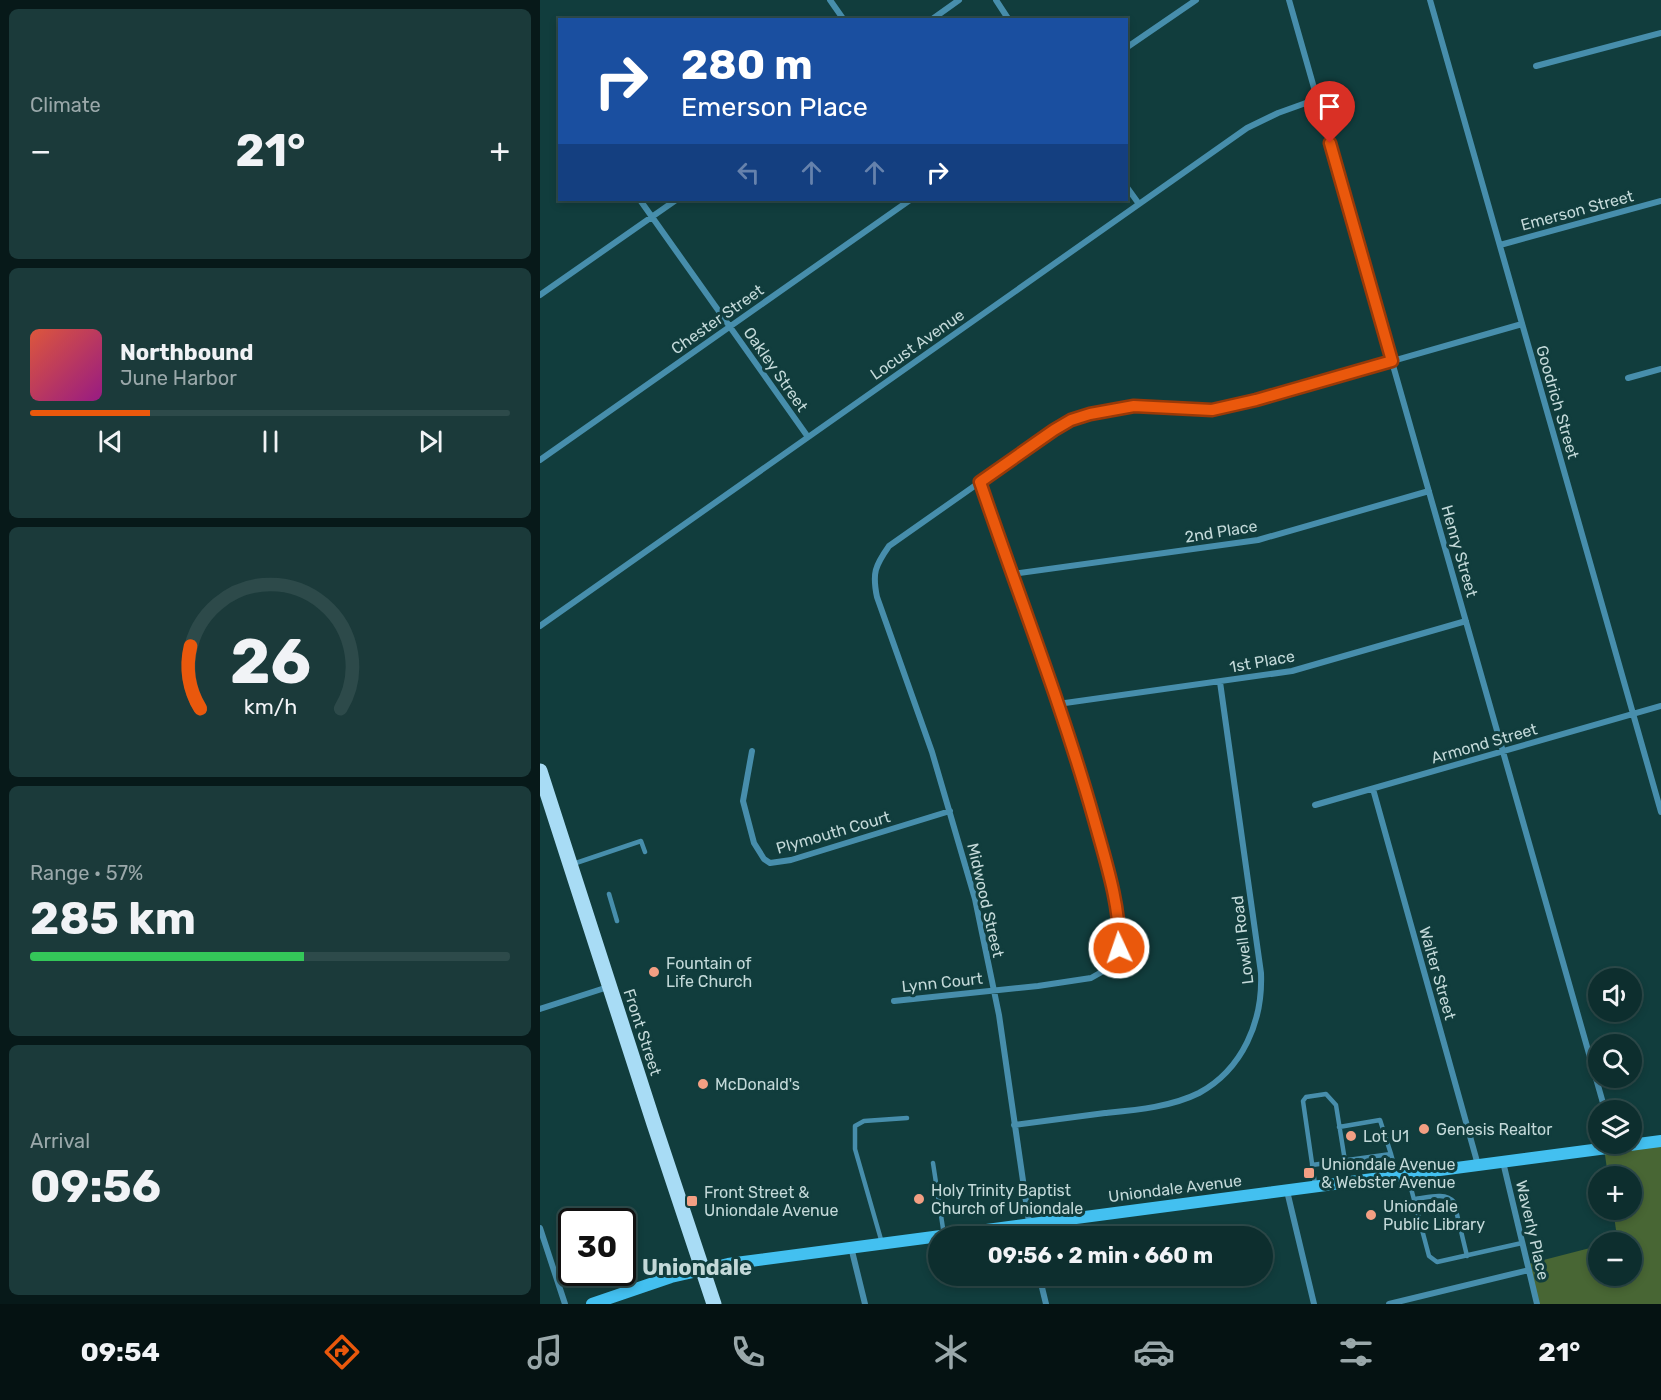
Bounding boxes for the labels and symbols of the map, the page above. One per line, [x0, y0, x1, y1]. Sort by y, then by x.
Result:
pin [1304, 81, 1355, 143]
street label: Emerson Street [1519, 186, 1636, 235]
street label: Chester Street [667, 280, 767, 358]
street label: Locust Avenue [867, 305, 968, 384]
street label: Oakley Street [739, 323, 812, 415]
street label: Goodrich Street [1532, 343, 1583, 461]
street label: Henry Street [1437, 503, 1482, 599]
street label: 2nd Place [1183, 516, 1259, 547]
street label: 1st Place [1228, 646, 1296, 677]
street label: Armond Street [1429, 719, 1539, 768]
street label: Plymouth Court [774, 807, 892, 858]
street label: Midwood Street [963, 841, 1008, 959]
street label: Lowell Road [1228, 895, 1257, 985]
position arrow [1087, 916, 1151, 980]
street label: Walter Street [1415, 924, 1460, 1022]
place label: Fountain of Life Church [666, 954, 752, 991]
marker: Fountain of Life Church [647, 965, 661, 979]
street label: Lynn Court [901, 969, 984, 996]
street label: Front Street [620, 986, 666, 1078]
place label: McDonald's [715, 1075, 800, 1094]
marker: McDonald's [696, 1077, 710, 1091]
place label: Genesis Realtor [1436, 1120, 1552, 1139]
marker: Genesis Realtor [1417, 1122, 1431, 1136]
place label: Lot U1 [1363, 1127, 1409, 1146]
marker: Lot U1 [1344, 1129, 1358, 1143]
place label: Uniondale Avenue & Webster Avenue [1321, 1155, 1455, 1192]
marker: Uniondale Avenue & Webster Avenue [1302, 1166, 1316, 1180]
street label: Uniondale Avenue [1107, 1171, 1243, 1206]
street label: Waverly Place [1512, 1178, 1553, 1282]
place label: Holy Trinity Baptist Church of Uniondale [931, 1181, 1083, 1218]
place label: Front Street & Uniondale Avenue [704, 1183, 838, 1220]
marker: Holy Trinity Baptist Church of Uniondale [912, 1192, 926, 1206]
marker: Front Street & Uniondale Avenue [685, 1194, 699, 1208]
place label: Uniondale Public Library [1383, 1197, 1485, 1234]
speed limit sign: 30 [558, 1208, 636, 1286]
marker: Uniondale Public Library [1364, 1208, 1378, 1222]
district label: Uniondale [642, 1254, 752, 1281]

